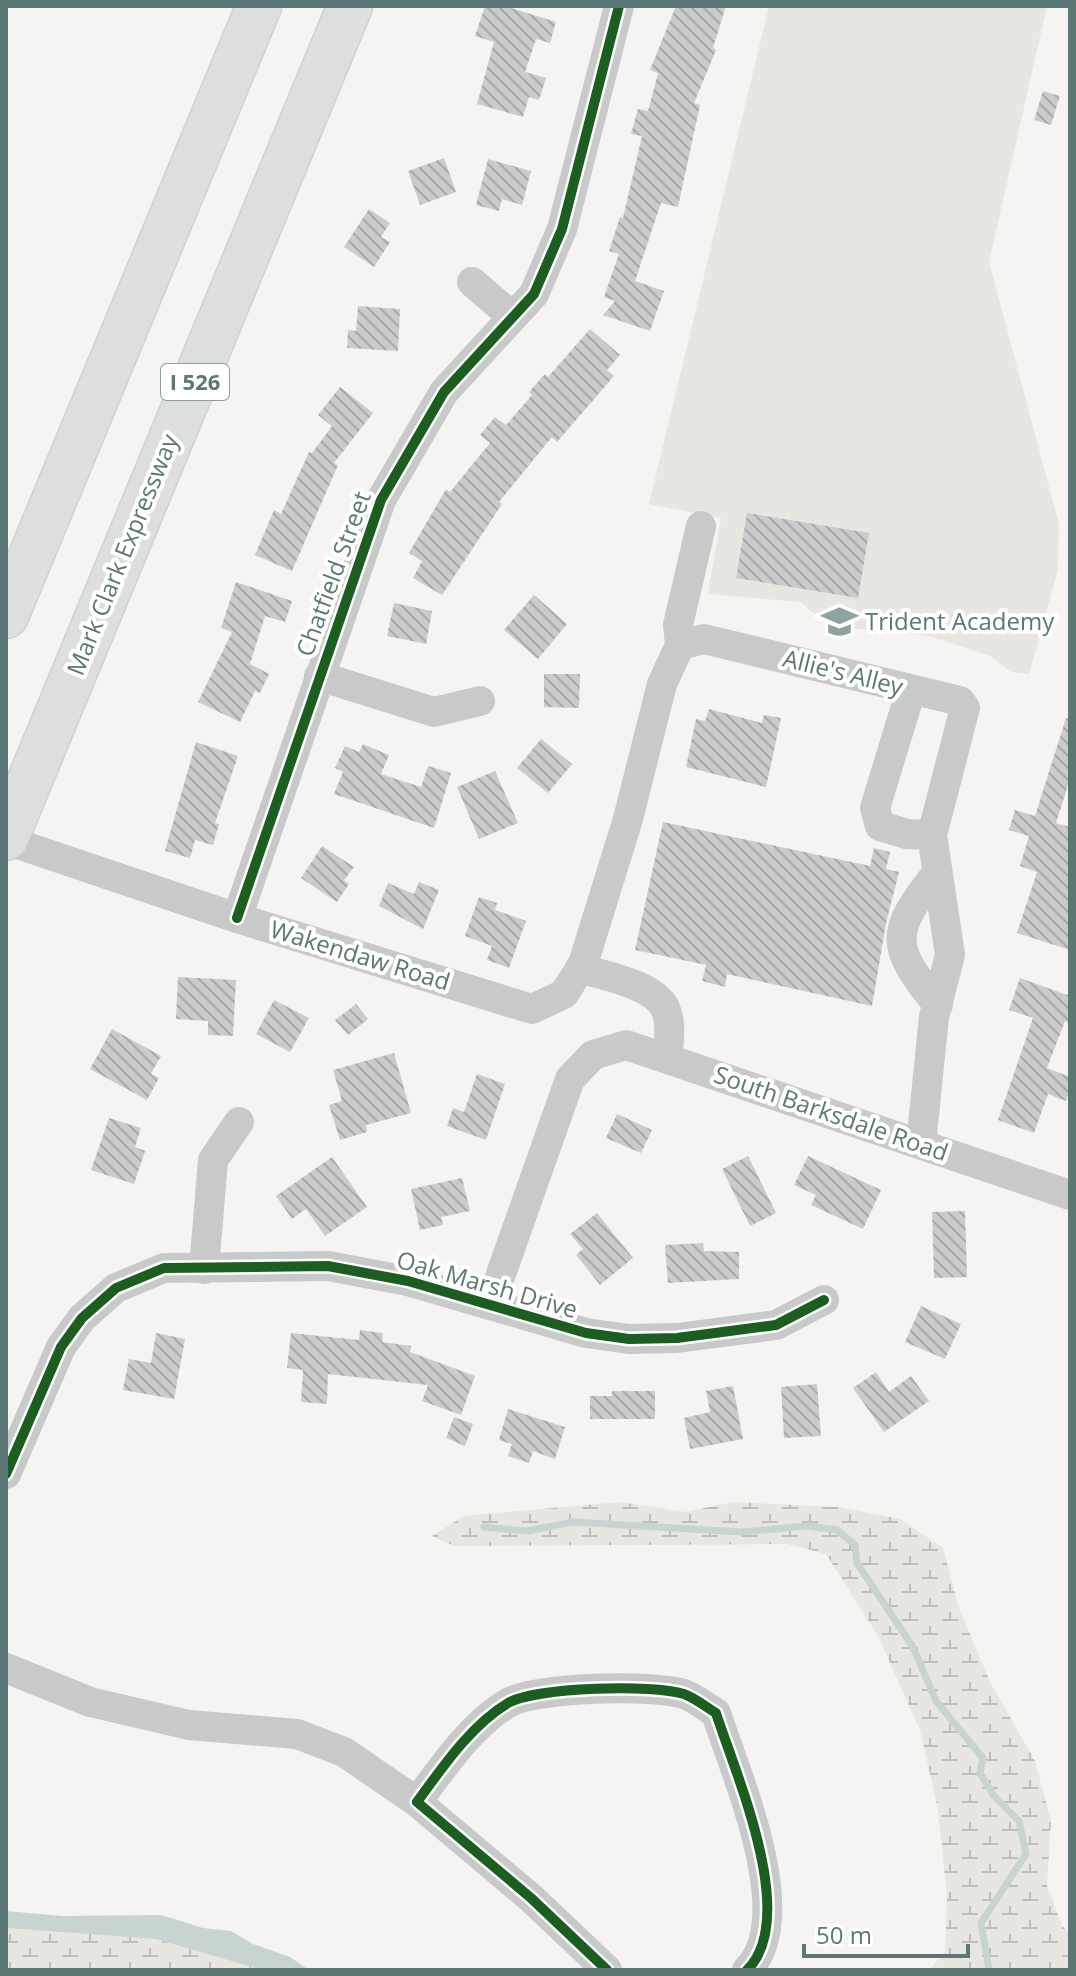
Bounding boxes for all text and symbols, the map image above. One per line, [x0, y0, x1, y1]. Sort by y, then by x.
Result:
road number: I 526 [161, 364, 229, 400]
street label: Mark Clark Expressway [58, 428, 185, 680]
street label: Chatfield Street [287, 486, 378, 661]
school or university icon: Trident Academy [820, 603, 858, 641]
place label: Trident Academy [865, 604, 1055, 637]
street label: Allie's Alley [780, 641, 908, 703]
street label: Wakendaw Road [266, 912, 454, 998]
street label: South Barksdale Road [710, 1057, 953, 1168]
street label: Oak Marsh Drive [393, 1242, 582, 1325]
scale bar [804, 1908, 968, 1958]
text: 50 m [816, 1918, 872, 1951]

